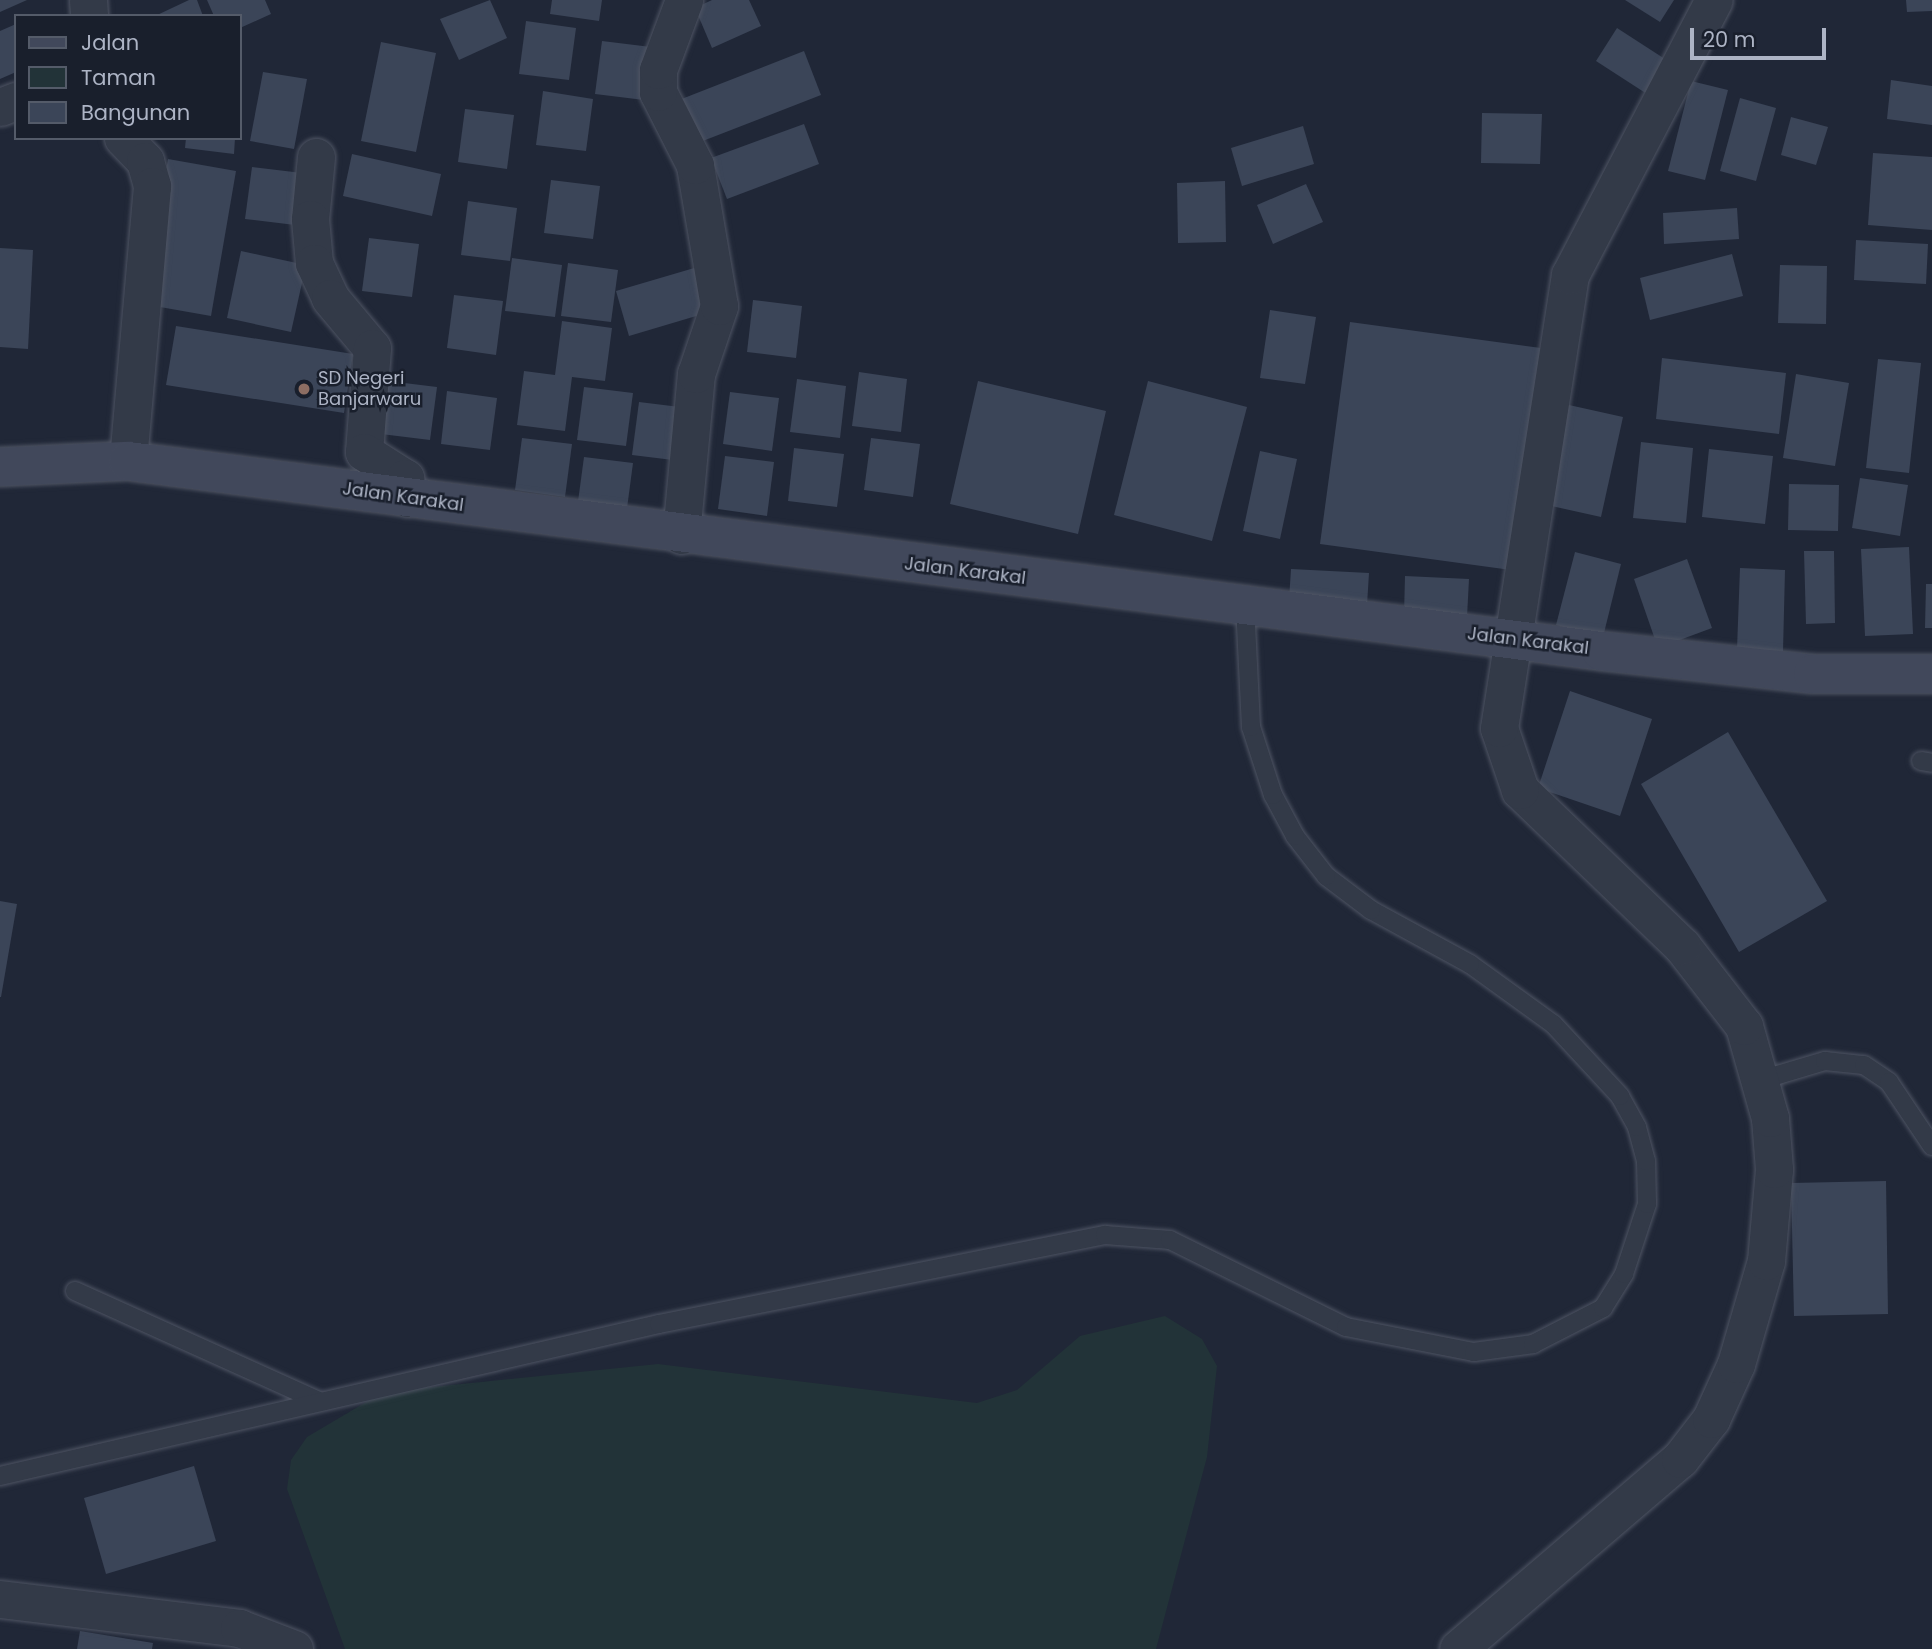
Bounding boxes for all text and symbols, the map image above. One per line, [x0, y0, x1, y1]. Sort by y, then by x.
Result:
legend [14, 14, 242, 140]
scale bar [1694, 14, 1830, 58]
text: 20 m [1703, 25, 1756, 54]
text: Jalan [81, 28, 139, 57]
text: Taman [81, 63, 156, 92]
text: Bangunan [81, 98, 190, 127]
place label: SD Negeri Banjarwaru [318, 368, 421, 410]
marker: SD Negeri Banjarwaru [296, 381, 312, 397]
street label: Jalan Karakal [341, 478, 465, 516]
street label: Jalan Karakal [903, 553, 1027, 589]
street label: Jalan Karakal [1466, 623, 1590, 659]

